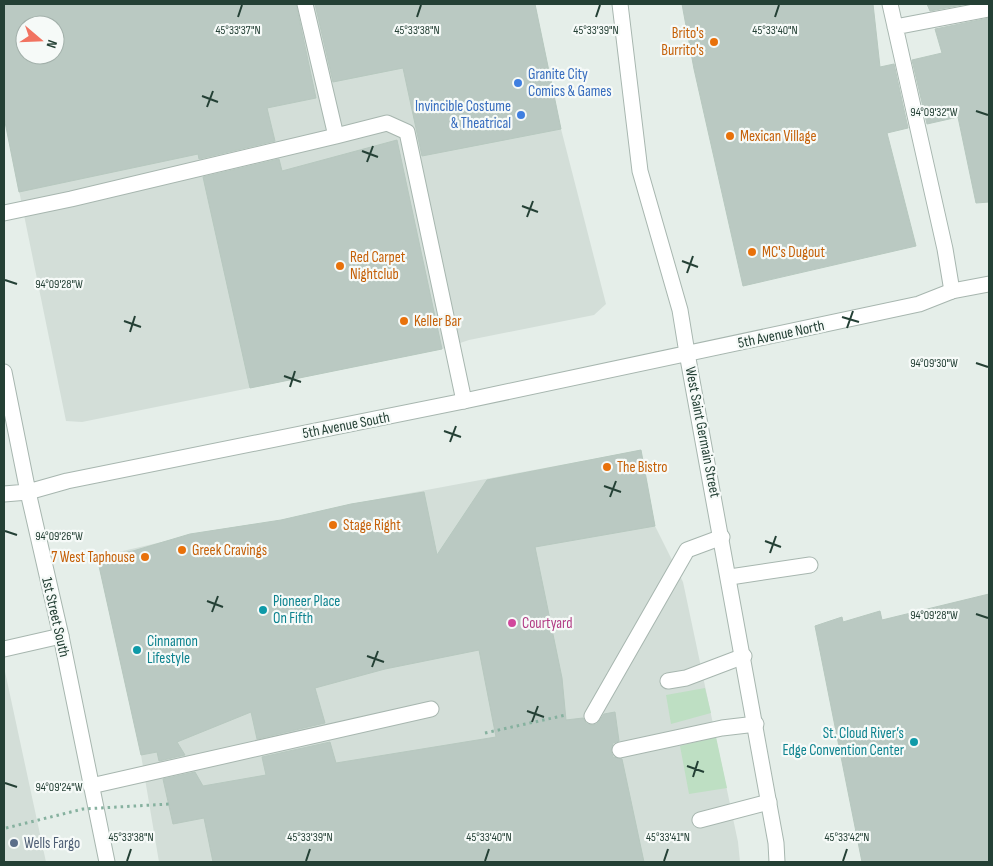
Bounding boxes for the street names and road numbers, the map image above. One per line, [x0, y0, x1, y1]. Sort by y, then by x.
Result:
street label: 5th Avenue North [736, 316, 826, 353]
street label: West Saint Germain Street [681, 365, 725, 500]
street label: 5th Avenue South [301, 408, 391, 443]
street label: 1st Street South [37, 575, 74, 659]

